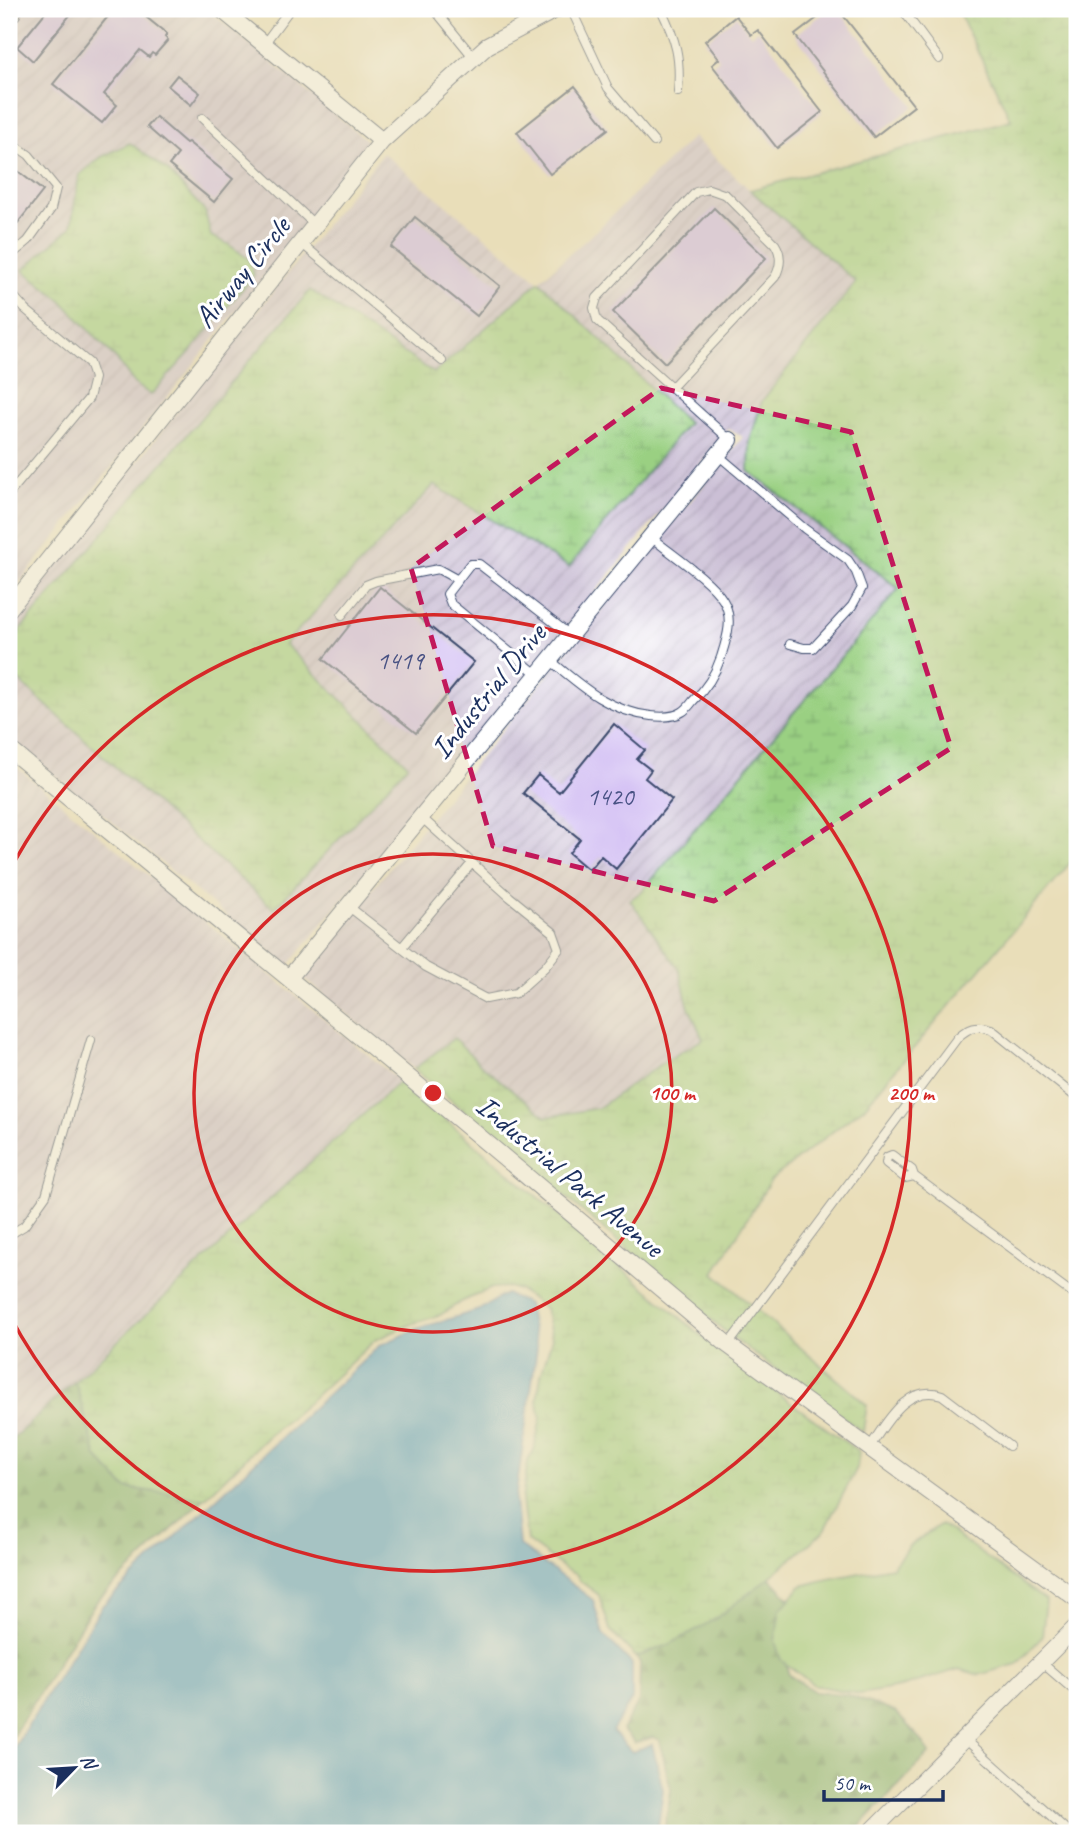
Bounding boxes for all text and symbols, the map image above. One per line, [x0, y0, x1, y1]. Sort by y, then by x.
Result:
street label: Airway Circle [186, 207, 300, 335]
street label: Industrial Drive [422, 614, 556, 766]
house number: 1419 [377, 644, 426, 677]
house number: 1420 [587, 780, 636, 813]
text: 100 m [649, 1080, 697, 1106]
text: 200 m [888, 1080, 936, 1106]
centre of rings [421, 1081, 445, 1105]
street label: Industrial Park Avenue [468, 1086, 673, 1267]
north arrow [38, 1734, 108, 1804]
text: N [75, 1751, 103, 1775]
scale bar [824, 1758, 942, 1802]
text: 50 m [834, 1770, 872, 1796]

